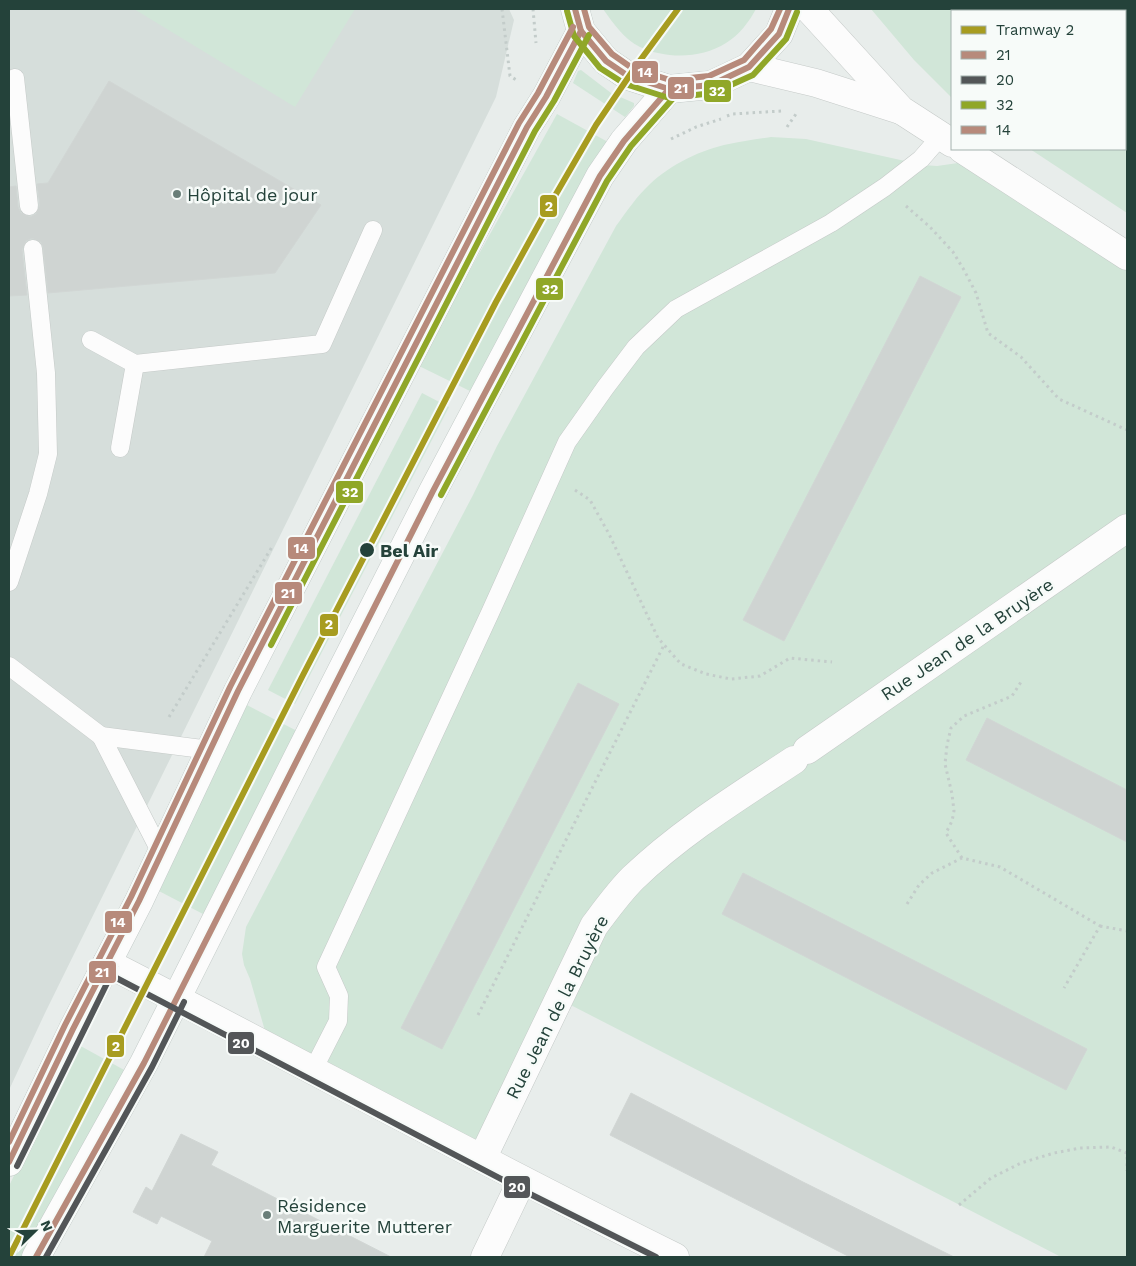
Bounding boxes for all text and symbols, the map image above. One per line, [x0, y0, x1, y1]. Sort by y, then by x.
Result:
legend [951, 10, 1126, 150]
text: Tramway 2 [996, 21, 1074, 39]
text: 21 [996, 46, 1011, 64]
line badge: 14 [631, 60, 659, 84]
text: 14 [637, 64, 653, 80]
text: 20 [996, 71, 1014, 89]
line badge: 21 [667, 76, 695, 100]
line badge: 32 [703, 79, 732, 103]
text: 21 [674, 80, 688, 96]
text: 32 [709, 83, 725, 99]
text: 32 [996, 96, 1014, 114]
text: 14 [996, 121, 1011, 139]
place label: Hôpital de jour [187, 184, 318, 205]
marker: Hôpital de jour [171, 188, 183, 200]
line badge: 2 [539, 194, 558, 218]
text: 2 [545, 198, 553, 214]
line badge: 32 [535, 277, 564, 301]
text: 32 [542, 281, 558, 297]
line badge: 32 [335, 480, 364, 504]
text: 32 [342, 484, 358, 500]
line badge: 14 [287, 536, 316, 560]
text: 14 [293, 540, 309, 556]
place label: Bel Air [380, 540, 439, 561]
marker: Bel Air [358, 541, 376, 559]
street label: Rue Jean de la Bruyère [877, 573, 1057, 705]
line badge: 21 [274, 581, 303, 605]
text: 21 [281, 585, 295, 601]
line badge: 2 [319, 613, 339, 637]
text: 2 [325, 616, 333, 632]
line badge: 14 [104, 910, 133, 934]
street label: Rue Jean de la Bruyère [501, 912, 613, 1102]
text: 14 [110, 914, 126, 930]
line badge: 21 [88, 960, 117, 984]
text: 21 [95, 964, 109, 980]
line badge: 20 [227, 1031, 255, 1055]
line badge: 2 [106, 1034, 125, 1058]
text: 20 [232, 1035, 250, 1051]
text: 2 [112, 1038, 120, 1054]
line badge: 20 [503, 1175, 531, 1199]
text: 20 [508, 1179, 526, 1195]
place label: Résidence Marguerite Mutterer [277, 1195, 452, 1237]
north arrow [10, 1206, 60, 1256]
marker: Résidence Marguerite Mutterer [261, 1209, 273, 1221]
text: N [38, 1218, 56, 1234]

